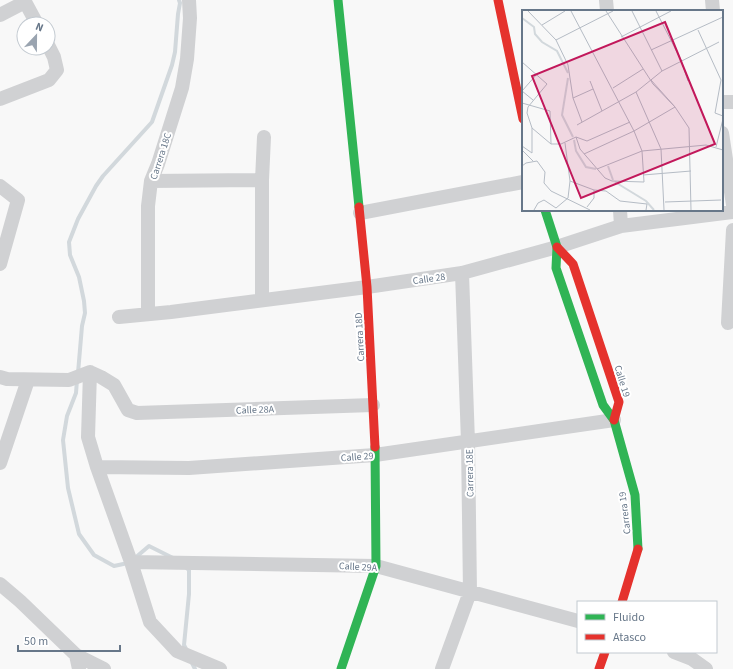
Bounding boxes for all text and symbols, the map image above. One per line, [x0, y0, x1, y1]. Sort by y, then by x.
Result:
inset map [522, 10, 723, 211]
north arrow [16, 16, 56, 56]
text: N [33, 19, 46, 36]
street label: Carrera 18C [147, 131, 175, 182]
street label: Calle 28 [412, 270, 446, 288]
street label: Carrera 18D [352, 312, 368, 362]
street label: Calle 19 [611, 364, 634, 399]
street label: Calle 28A [236, 402, 275, 418]
street label: Calle 29 [340, 449, 374, 465]
street label: Carrera 18E [463, 449, 477, 497]
street label: Carrera 19 [615, 491, 635, 535]
street label: Calle 29A [339, 559, 378, 575]
legend [577, 601, 717, 653]
text: Fluido [613, 609, 645, 626]
scale bar [18, 627, 120, 653]
text: Atasco [613, 629, 646, 646]
text: 50 m [24, 633, 48, 650]

